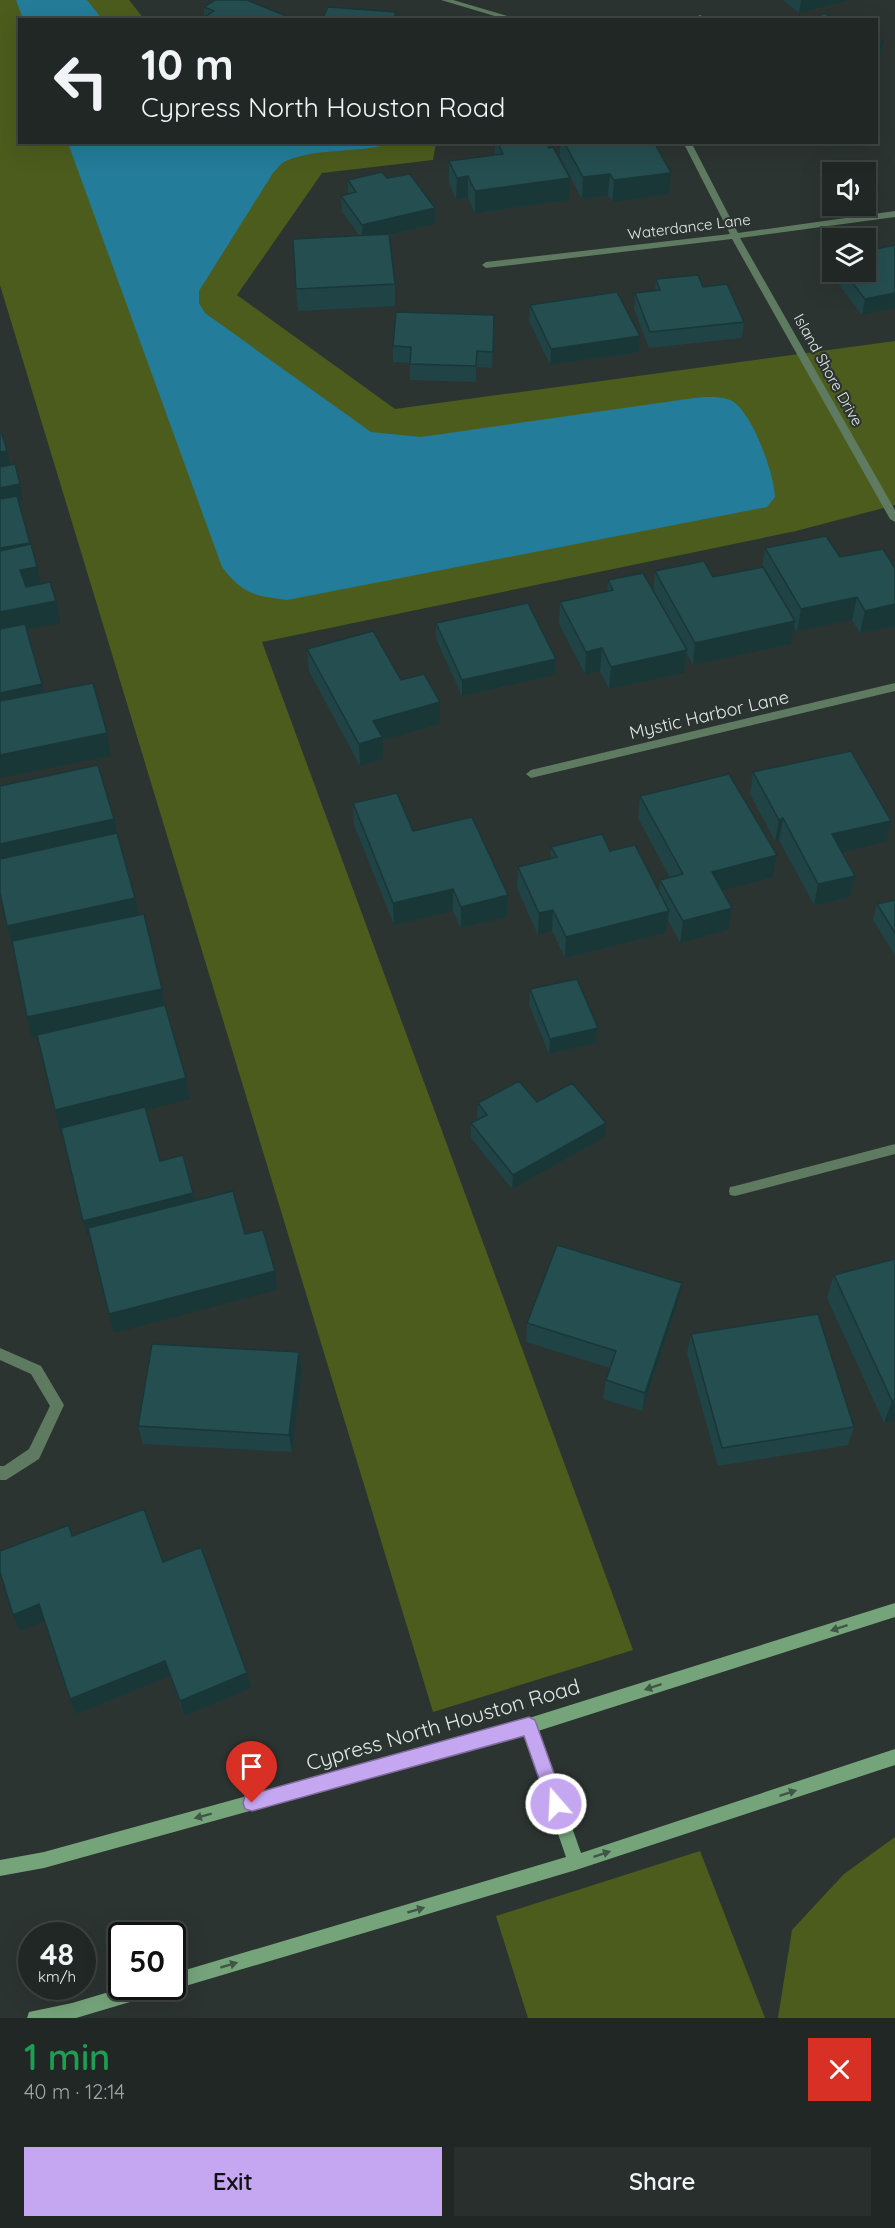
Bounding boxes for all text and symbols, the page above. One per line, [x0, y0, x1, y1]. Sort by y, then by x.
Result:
text: 10 m [141, 38, 234, 91]
icon: left [42, 42, 120, 120]
text: Cypress North Houston Road [141, 90, 505, 124]
map controls [822, 162, 876, 282]
button: sound [822, 162, 876, 216]
street label: Waterdance Lane [626, 210, 752, 243]
button: layers [822, 228, 876, 282]
street label: Island Shore Drive [790, 310, 867, 429]
street label: Mystic Harbor Lane [627, 685, 791, 744]
one-way arrow [830, 1624, 848, 1633]
street label: Cypress North Houston Road [303, 1672, 583, 1776]
one-way arrow [644, 1683, 662, 1692]
pin [226, 1741, 277, 1803]
icon: arrive [235, 1750, 268, 1783]
position arrow [524, 1772, 588, 1836]
one-way arrow [779, 1787, 797, 1797]
one-way arrow [194, 1812, 212, 1821]
one-way arrow [593, 1848, 611, 1858]
one-way arrow [407, 1905, 425, 1914]
speed limit sign: 50 [108, 1922, 186, 2000]
text: 48 [40, 1935, 74, 1973]
one-way arrow [220, 1960, 238, 1969]
text: km/h [38, 1967, 76, 1986]
text: 1 min [24, 2034, 110, 2079]
button: close [808, 2038, 871, 2101]
text: 40 m · 12:14 [24, 2079, 125, 2104]
button: Exit [24, 2147, 442, 2216]
button: Share [454, 2147, 871, 2216]

